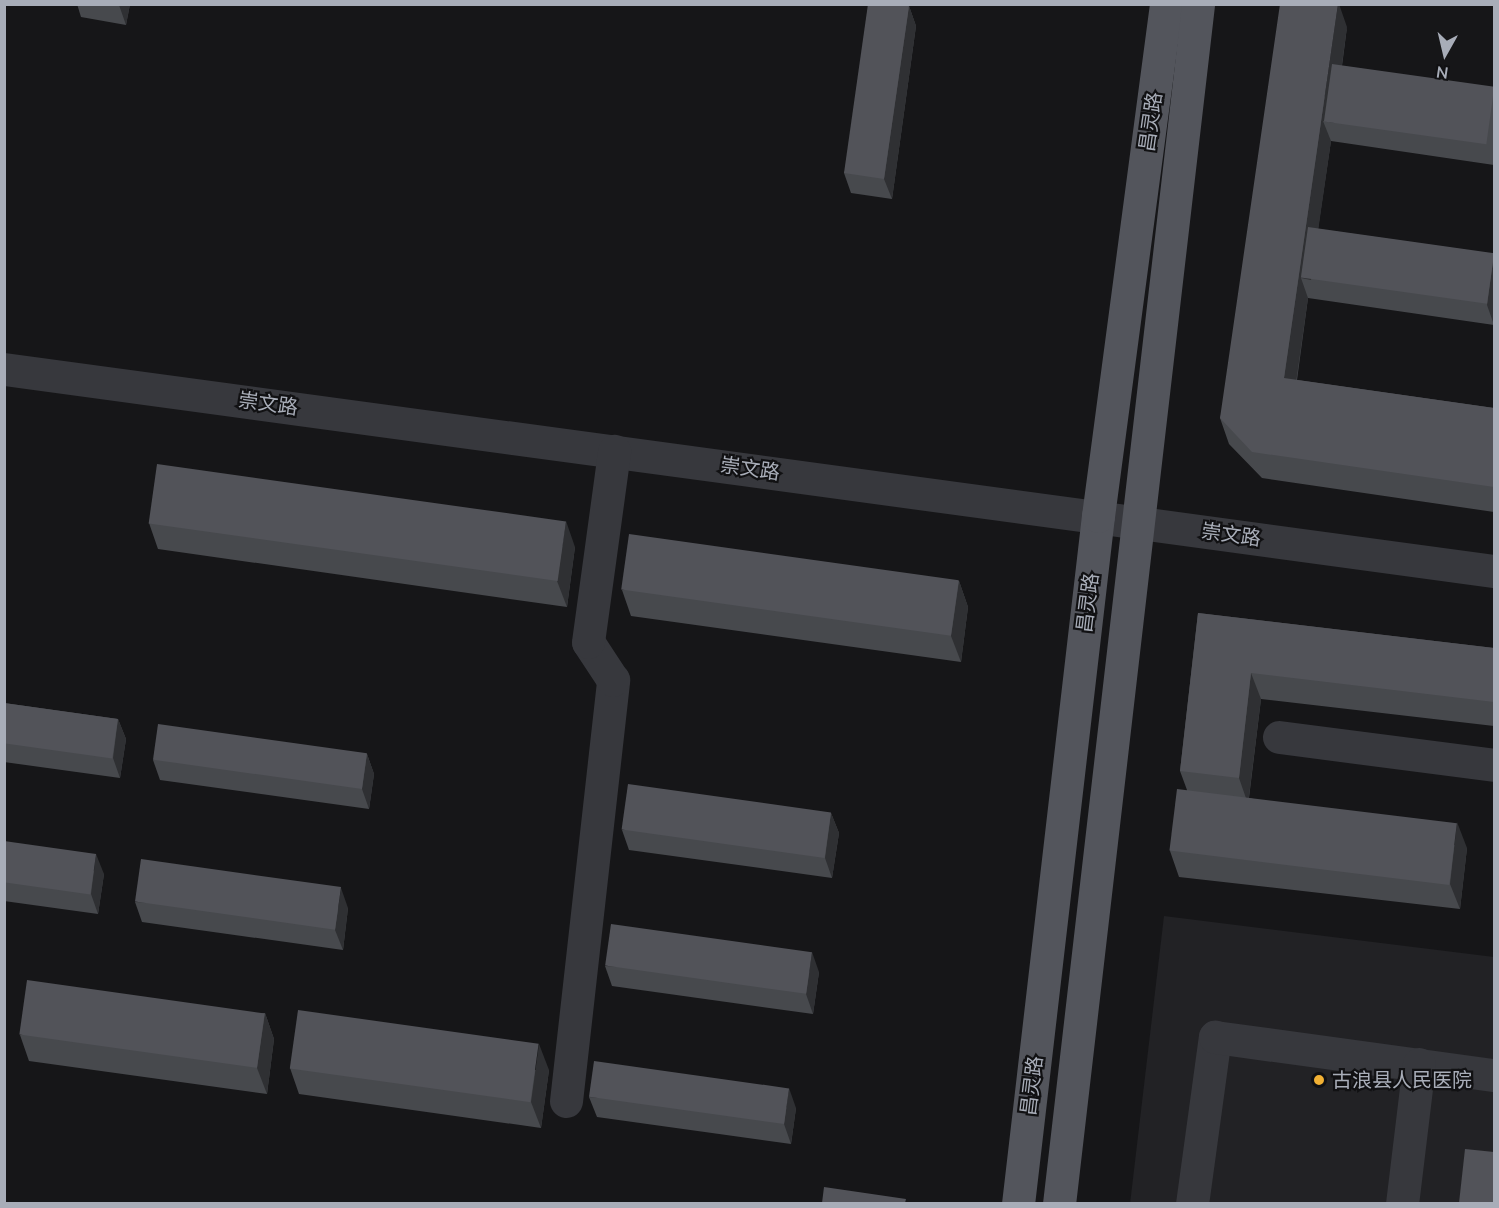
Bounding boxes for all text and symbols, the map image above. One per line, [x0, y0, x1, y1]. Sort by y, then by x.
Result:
north arrow [1415, 24, 1475, 84]
text: N [1435, 60, 1450, 84]
street label: 昌灵路 [1135, 91, 1167, 153]
street label: 崇文路 [237, 388, 299, 420]
street label: 崇文路 [719, 453, 781, 485]
street label: 崇文路 [1200, 519, 1262, 551]
street label: 昌灵路 [1072, 572, 1104, 634]
street label: 昌灵路 [1016, 1055, 1048, 1117]
place label: 古浪县人民医院 [1332, 1068, 1472, 1092]
marker: 古浪县人民医院 [1310, 1071, 1328, 1089]

